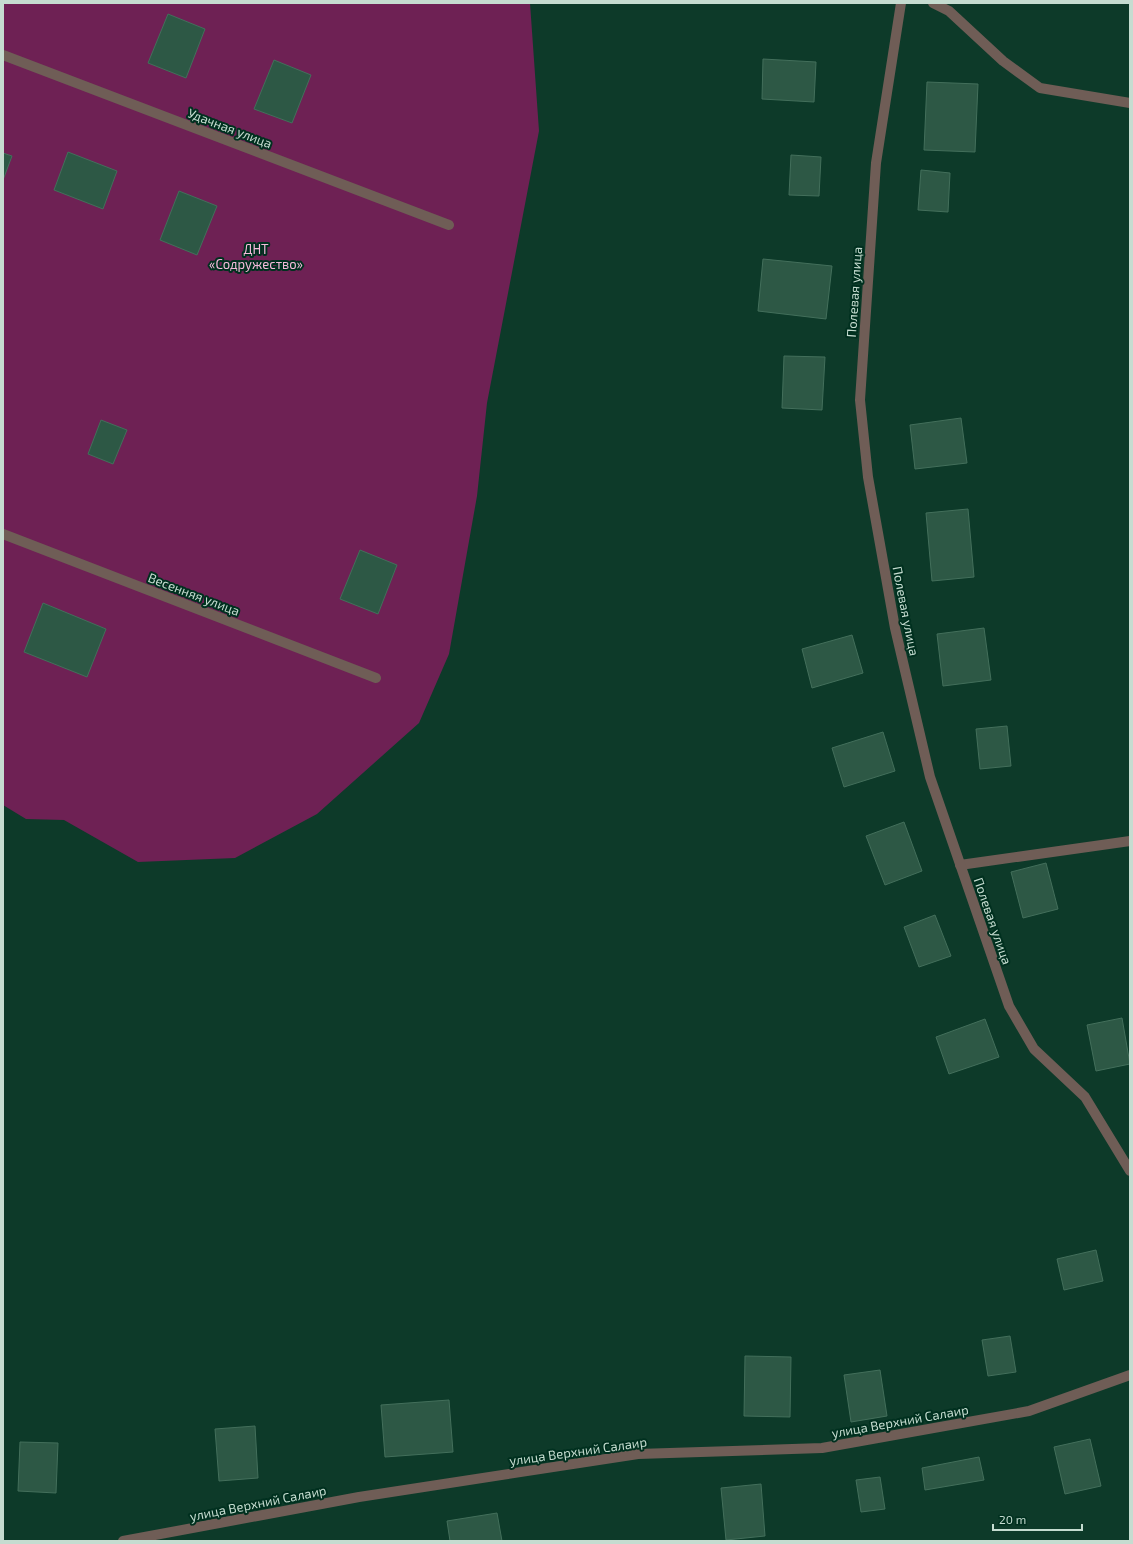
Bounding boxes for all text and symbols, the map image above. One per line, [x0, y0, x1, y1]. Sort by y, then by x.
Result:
street label: Удачная улица [186, 105, 274, 151]
park label: ДНТ «Содружество» [209, 241, 303, 272]
street label: Полевая улица [843, 246, 865, 338]
street label: Полевая улица [889, 565, 923, 657]
street label: Весенняя улица [146, 569, 242, 619]
street label: Полевая улица [971, 875, 1015, 967]
street label: улица Верхний Салаир [830, 1401, 970, 1441]
street label: улица Верхний Салаир [508, 1433, 648, 1469]
street label: улица Верхний Салаир [188, 1482, 328, 1524]
scale bar [993, 1506, 1082, 1532]
text: 20 m [999, 1512, 1026, 1526]

